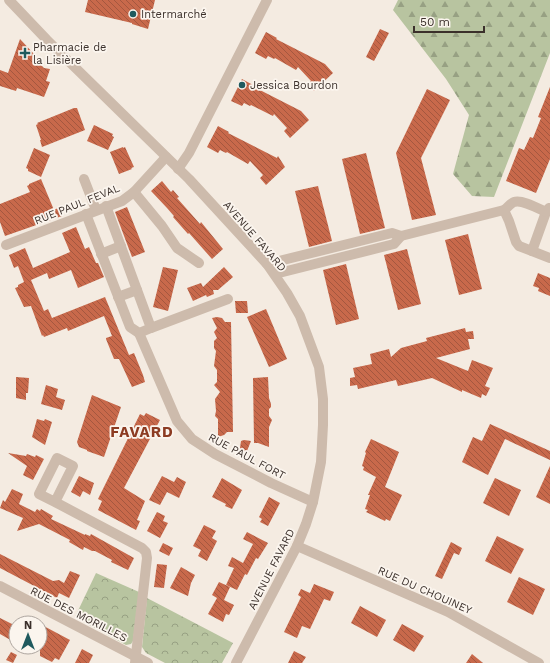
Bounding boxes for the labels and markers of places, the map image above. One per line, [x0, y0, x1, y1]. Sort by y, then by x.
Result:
place label: Intermarché [141, 8, 207, 21]
marker: Intermarché [128, 9, 138, 19]
place label: Pharmacie de la Lisière [33, 41, 106, 67]
marker: Pharmacie de la Lisière [20, 48, 30, 58]
place label: Jessica Bourdon [250, 79, 338, 92]
marker: Jessica Bourdon [237, 80, 247, 90]

